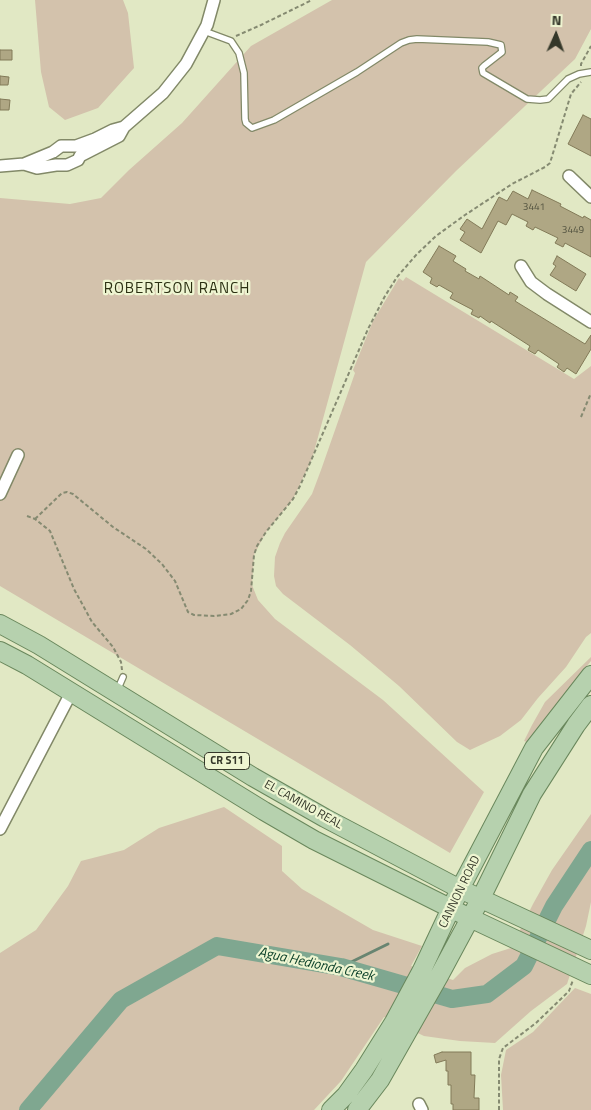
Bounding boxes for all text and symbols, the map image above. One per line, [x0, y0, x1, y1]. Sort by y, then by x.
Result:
text: N [551, 9, 562, 30]
north arrow [531, 10, 581, 60]
house number: 3441 [523, 202, 545, 214]
house number: 3449 [562, 225, 584, 237]
district label: ROBERTSON RANCH [102, 280, 252, 298]
road number: CR S11 [204, 752, 250, 769]
street label: EL CAMINO REAL [261, 778, 345, 832]
street label: CANNON ROAD [436, 854, 484, 930]
water label: Agua Hedionda Creek [257, 945, 375, 985]

